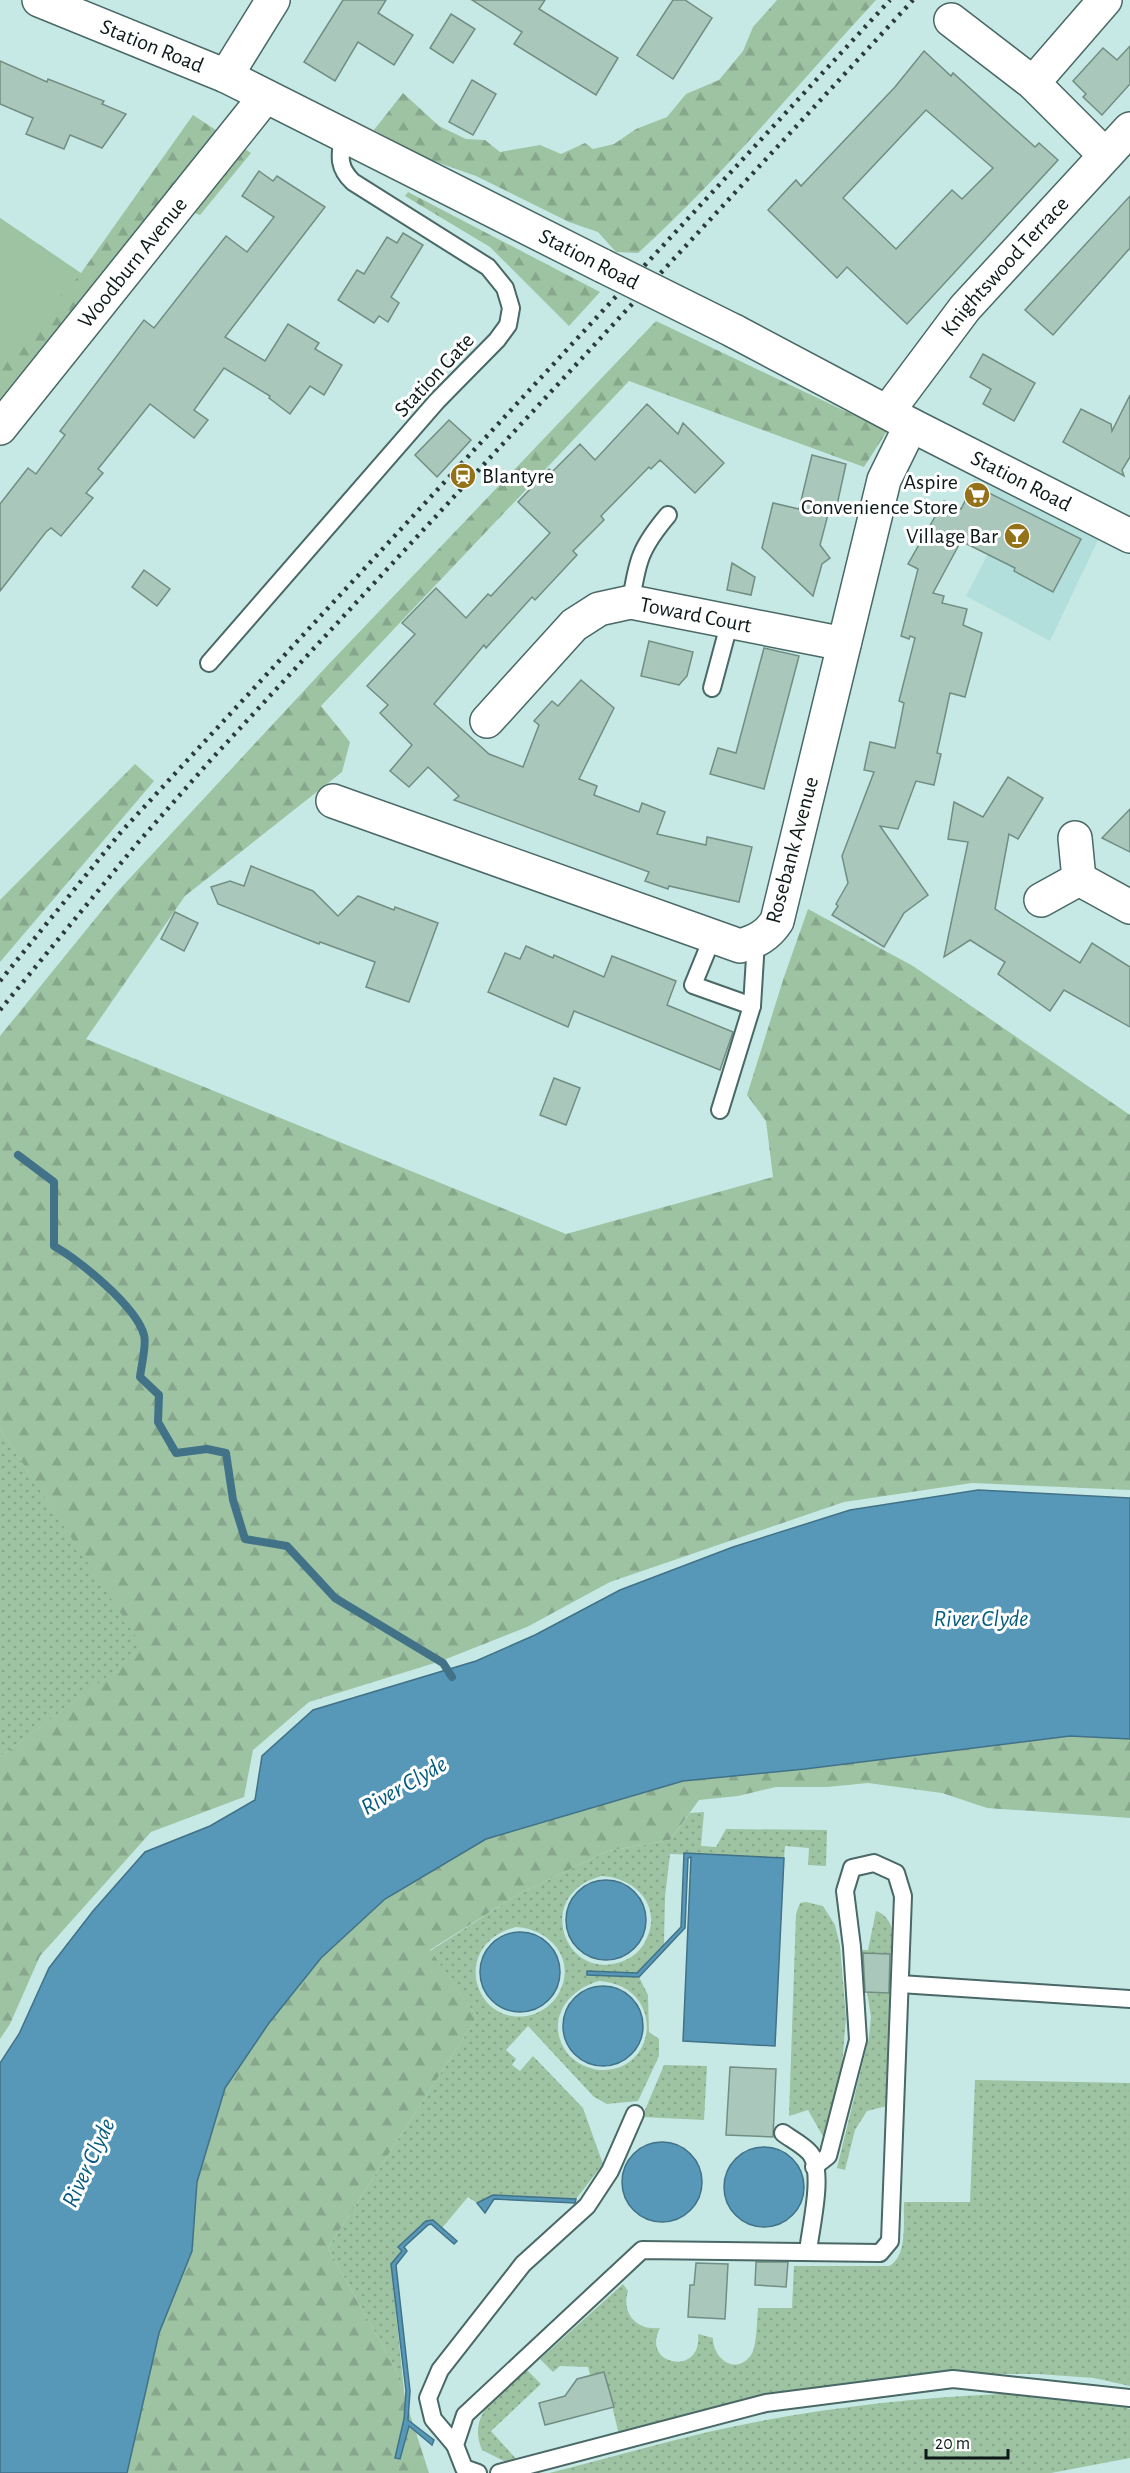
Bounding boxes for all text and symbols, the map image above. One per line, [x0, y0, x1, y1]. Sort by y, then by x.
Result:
street label: Station Road [97, 15, 207, 77]
street label: Knightswood Terrace [937, 192, 1073, 340]
street label: Woodburn Avenue [74, 193, 191, 332]
street label: Station Road [535, 224, 643, 294]
street label: Station Gate [390, 329, 478, 421]
street label: Station Road [967, 446, 1075, 515]
station icon: Blantyre [448, 461, 478, 491]
place label: Blantyre [482, 465, 554, 487]
place label: Aspire Convenience Store [801, 471, 958, 518]
supermarket icon: Aspire Convenience Store [962, 480, 992, 510]
bar icon: Village Bar [1002, 521, 1032, 551]
place label: Village Bar [906, 525, 998, 547]
street label: Toward Court [638, 593, 754, 637]
street label: Rosebank Avenue [762, 774, 822, 926]
water label: River Clyde [934, 1607, 1028, 1631]
water label: River Clyde [357, 1752, 451, 1820]
water label: River Clyde [58, 2115, 120, 2211]
scale bar [926, 2422, 1008, 2460]
text: 20 m [935, 2435, 970, 2453]

